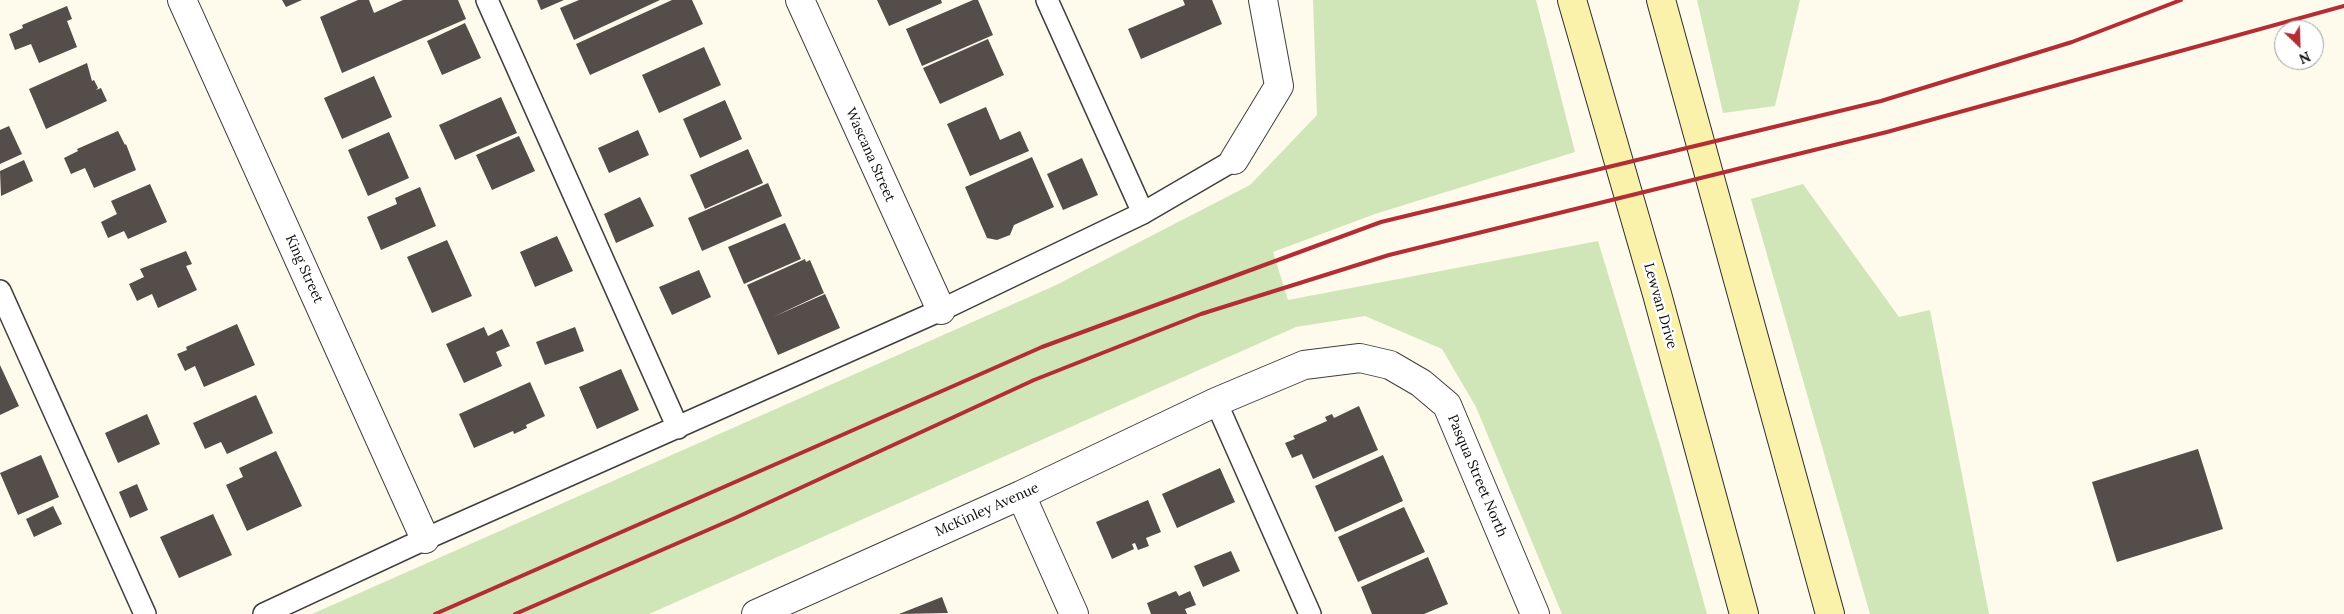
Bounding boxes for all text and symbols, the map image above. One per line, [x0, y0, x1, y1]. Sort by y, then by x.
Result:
north arrow [2274, 20, 2324, 70]
text: N [2296, 47, 2313, 68]
street label: Wascana Street [842, 106, 898, 204]
street label: King Street [281, 232, 327, 306]
street label: Lewvan Drive [1640, 261, 1680, 351]
street label: Pasqua Street North [1444, 412, 1510, 540]
street label: McKinley Avenue [932, 480, 1042, 540]

